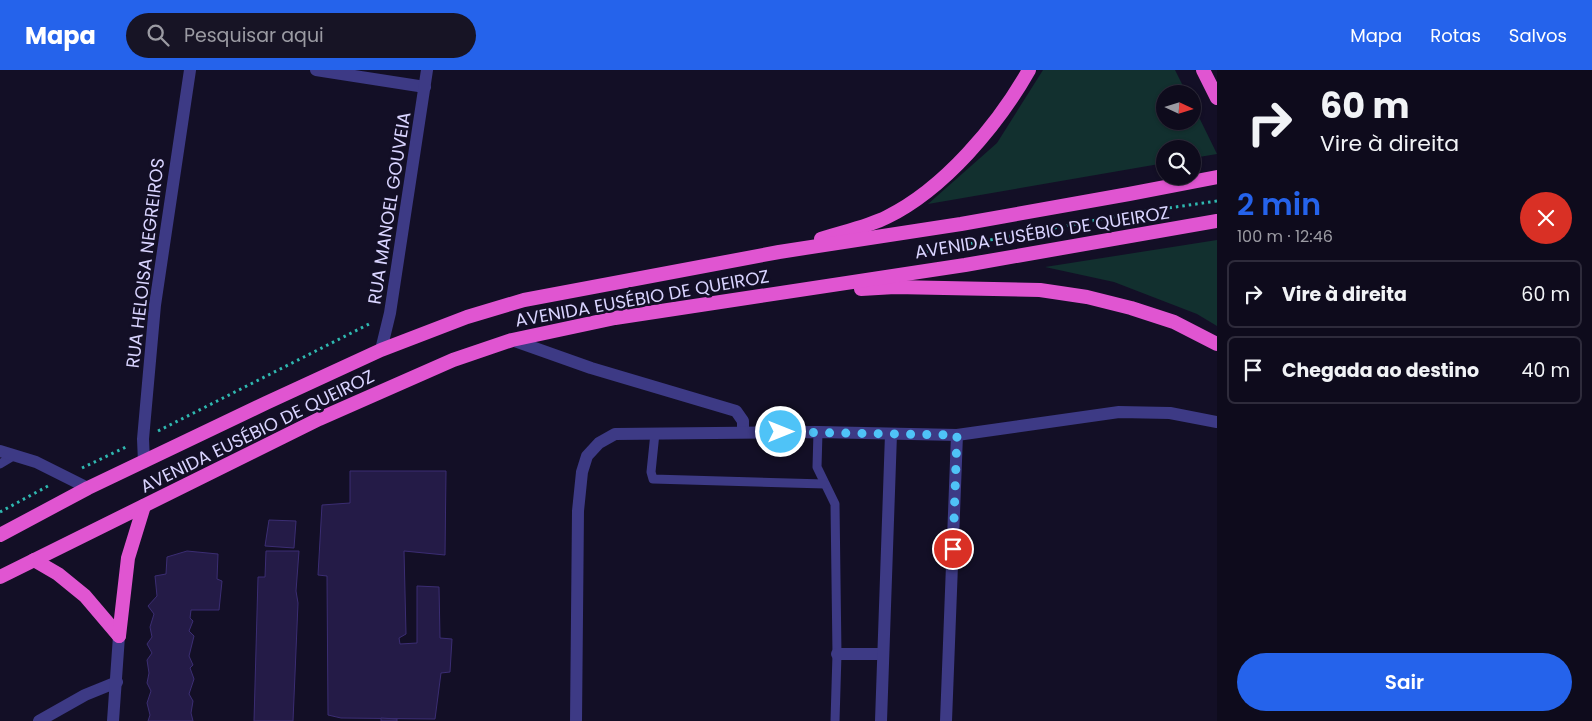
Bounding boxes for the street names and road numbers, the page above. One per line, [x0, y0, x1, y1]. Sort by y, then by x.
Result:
street label: RUA MANOEL GOUVEIA [361, 110, 417, 306]
street label: RUA HELOISA NEGREIROS [120, 156, 170, 370]
street label: AVENIDA EUSÉBIO DE QUEIROZ [913, 200, 1171, 264]
street label: AVENIDA EUSÉBIO DE QUEIROZ [513, 263, 771, 333]
street label: AVENIDA EUSÉBIO DE QUEIROZ [136, 363, 378, 499]

